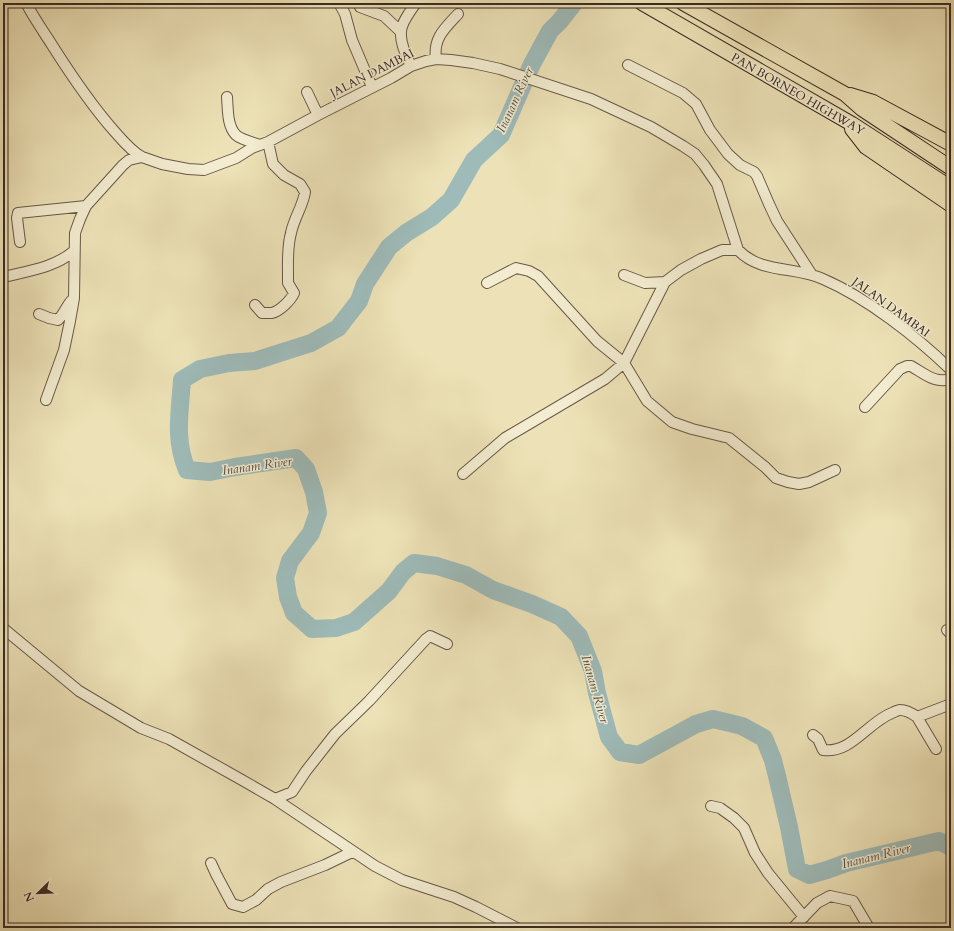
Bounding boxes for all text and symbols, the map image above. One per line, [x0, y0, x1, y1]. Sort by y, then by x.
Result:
street label: JALAN DAMBAI [325, 45, 417, 102]
street label: PAN BORNEO HIGHWAY [728, 49, 868, 139]
water label: Inanam River [492, 64, 538, 136]
street label: JALAN DAMBAI [847, 272, 933, 341]
water label: Inanam River [221, 452, 294, 480]
water label: Inanam River [577, 653, 614, 726]
water label: Inanam River [840, 839, 913, 873]
north arrow [18, 873, 58, 913]
text: N [20, 889, 38, 904]

